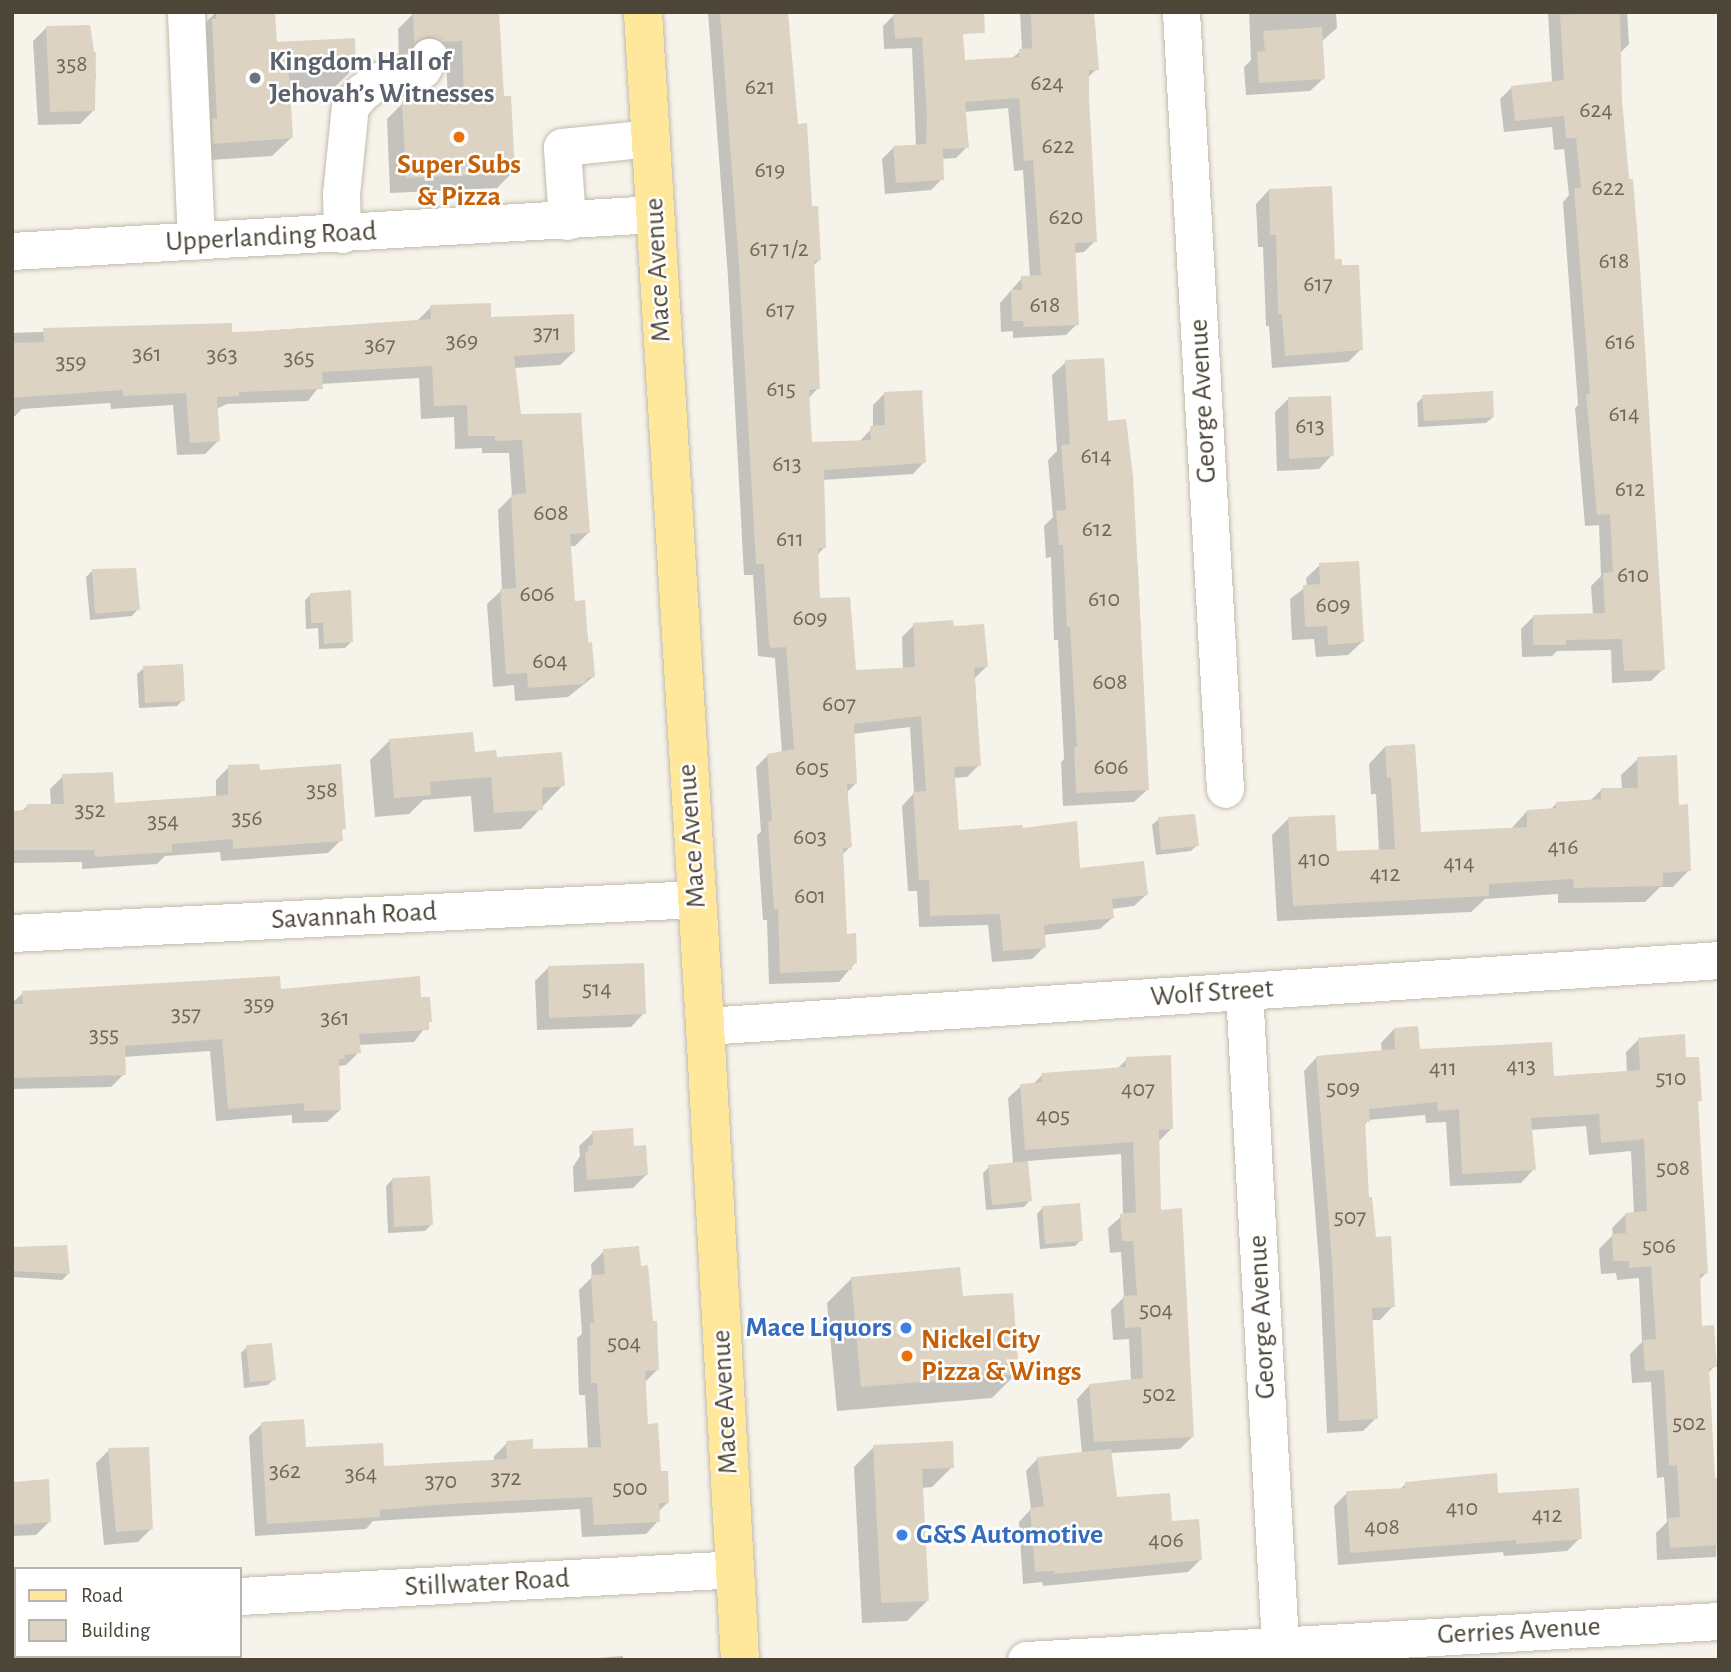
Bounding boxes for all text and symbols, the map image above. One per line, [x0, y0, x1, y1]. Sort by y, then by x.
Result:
place label: Kingdom Hall of Jehovah’s Witnesses [269, 45, 495, 111]
house number: 358 [56, 51, 88, 79]
marker: Kingdom Hall of Jehovah’s Witnesses [247, 70, 263, 86]
house number: 624 [1030, 70, 1064, 98]
house number: 621 [745, 74, 775, 102]
house number: 624 [1579, 97, 1613, 125]
marker: Super Subs & Pizza [451, 129, 467, 145]
house number: 622 [1041, 133, 1075, 161]
place label: Super Subs & Pizza [397, 148, 521, 214]
house number: 619 [755, 157, 785, 185]
house number: 622 [1591, 175, 1625, 203]
street label: Mace Avenue [637, 197, 679, 343]
house number: 620 [1049, 204, 1083, 232]
street label: Upperlanding Road [165, 215, 377, 259]
house number: 617 1/2 [749, 236, 809, 264]
house number: 618 [1599, 248, 1629, 276]
house number: 617 [1303, 271, 1333, 299]
house number: 618 [1030, 292, 1060, 320]
house number: 617 [765, 297, 795, 325]
street label: George Avenue [1182, 318, 1224, 484]
house number: 371 [533, 320, 561, 348]
house number: 369 [446, 328, 478, 356]
house number: 616 [1605, 329, 1635, 357]
house number: 367 [364, 332, 396, 360]
house number: 361 [132, 341, 162, 369]
house number: 363 [206, 342, 238, 370]
house number: 365 [283, 345, 315, 373]
house number: 359 [55, 349, 87, 377]
house number: 615 [766, 376, 796, 404]
house number: 614 [1608, 401, 1640, 429]
house number: 613 [1295, 413, 1325, 441]
house number: 614 [1080, 443, 1112, 471]
house number: 613 [772, 451, 802, 479]
house number: 612 [1615, 476, 1645, 504]
house number: 608 [533, 500, 569, 528]
house number: 612 [1082, 516, 1112, 544]
house number: 611 [776, 526, 804, 554]
house number: 610 [1617, 562, 1649, 590]
house number: 606 [519, 581, 555, 609]
house number: 610 [1088, 586, 1120, 614]
house number: 609 [1315, 592, 1351, 620]
house number: 609 [792, 605, 828, 633]
house number: 604 [532, 648, 568, 676]
house number: 608 [1092, 669, 1128, 697]
house number: 607 [822, 691, 856, 719]
house number: 606 [1093, 754, 1129, 782]
house number: 605 [795, 755, 829, 783]
street label: Mace Avenue [670, 763, 714, 909]
house number: 358 [306, 777, 338, 805]
house number: 352 [75, 797, 105, 825]
house number: 356 [231, 805, 263, 833]
house number: 354 [147, 808, 179, 836]
house number: 603 [793, 824, 827, 852]
house number: 416 [1547, 834, 1579, 862]
house number: 410 [1298, 846, 1330, 874]
house number: 414 [1443, 850, 1475, 878]
house number: 412 [1370, 861, 1400, 889]
house number: 601 [794, 883, 826, 911]
street label: Savannah Road [270, 895, 438, 937]
street label: Wolf Street [1149, 972, 1275, 1014]
house number: 514 [582, 976, 612, 1004]
house number: 359 [243, 991, 275, 1019]
house number: 357 [171, 1001, 201, 1029]
house number: 361 [320, 1005, 350, 1033]
house number: 355 [89, 1022, 119, 1050]
house number: 413 [1506, 1053, 1536, 1081]
house number: 411 [1429, 1055, 1457, 1083]
house number: 510 [1656, 1065, 1686, 1093]
house number: 509 [1326, 1075, 1360, 1103]
house number: 407 [1121, 1076, 1155, 1104]
house number: 405 [1036, 1103, 1070, 1131]
house number: 508 [1656, 1155, 1690, 1183]
house number: 507 [1334, 1204, 1366, 1232]
house number: 506 [1642, 1233, 1676, 1261]
street label: George Avenue [1241, 1234, 1283, 1400]
house number: 504 [1139, 1297, 1173, 1325]
place label: Mace Liquors [746, 1311, 892, 1345]
marker: Mace Liquors [898, 1320, 914, 1336]
place label: Nickel City Pizza & Wings [921, 1323, 1082, 1389]
street label: Mace Avenue [704, 1329, 746, 1475]
house number: 504 [607, 1330, 641, 1358]
marker: Nickel City Pizza & Wings [899, 1348, 915, 1364]
house number: 502 [1142, 1381, 1176, 1409]
house number: 502 [1672, 1410, 1706, 1438]
house number: 362 [269, 1458, 301, 1486]
house number: 364 [345, 1461, 377, 1489]
house number: 372 [491, 1465, 521, 1493]
house number: 370 [425, 1468, 457, 1496]
house number: 500 [612, 1475, 648, 1503]
house number: 410 [1446, 1495, 1478, 1523]
house number: 412 [1532, 1502, 1562, 1530]
house number: 408 [1364, 1514, 1400, 1542]
place label: G&S Automotive [916, 1518, 1103, 1552]
marker: G&S Automotive [894, 1527, 910, 1543]
house number: 406 [1148, 1527, 1184, 1555]
street label: Stillwater Road [404, 1562, 570, 1604]
legend [14, 1567, 242, 1658]
text: Road [81, 1585, 123, 1606]
street label: Gerries Avenue [1436, 1610, 1602, 1652]
text: Building [81, 1620, 150, 1641]

